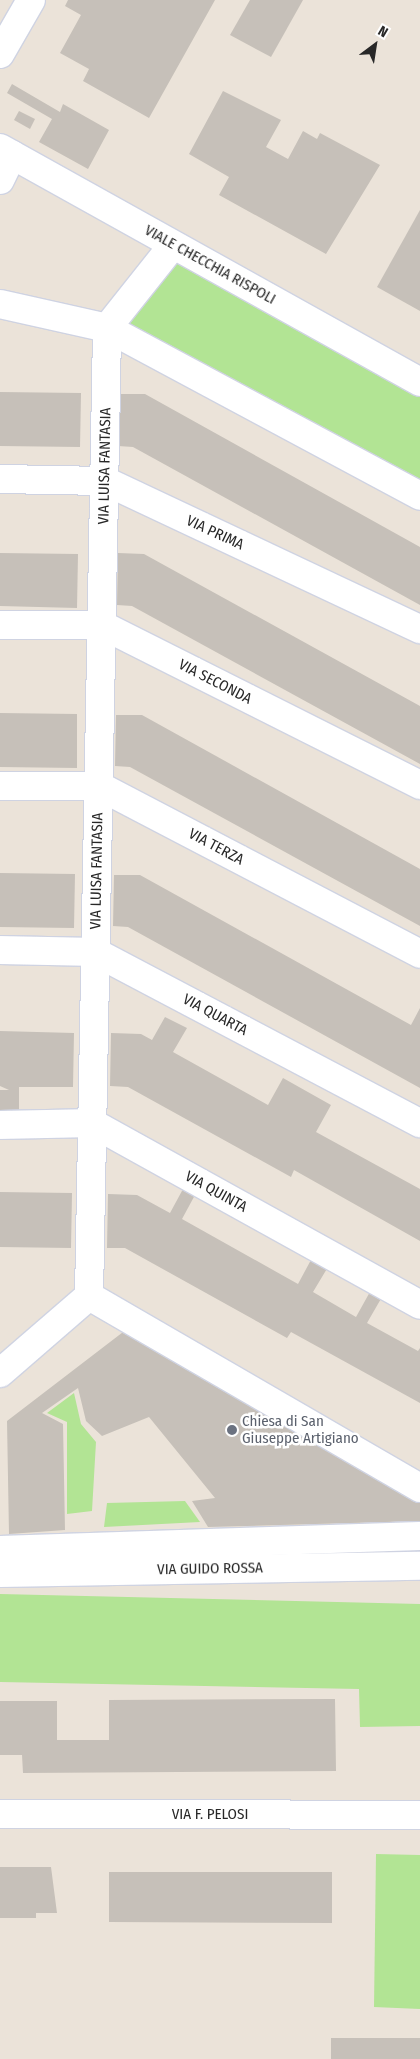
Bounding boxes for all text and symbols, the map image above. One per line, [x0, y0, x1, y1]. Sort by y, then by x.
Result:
north arrow [350, 20, 400, 70]
text: N [375, 22, 391, 41]
street label: VIALE CHECCHIA RISPOLI [141, 221, 279, 309]
street label: VIA LUISA FANTASIA [95, 407, 115, 525]
street label: VIA PRIMA [183, 512, 247, 554]
street label: VIA SECONDA [175, 656, 255, 708]
street label: VIA LUISA FANTASIA [87, 812, 107, 930]
street label: VIA TERZA [185, 825, 247, 869]
street label: VIA QUARTA [179, 990, 251, 1040]
street label: VIA QUINTA [182, 1168, 250, 1216]
place label: Chiesa di San Giuseppe Artigiano [242, 1412, 359, 1447]
marker: Chiesa di San Giuseppe Artigiano [226, 1424, 238, 1436]
street label: VIA GUIDO ROSSA [157, 1559, 263, 1579]
street label: VIA F. PELOSI [172, 1806, 248, 1824]

